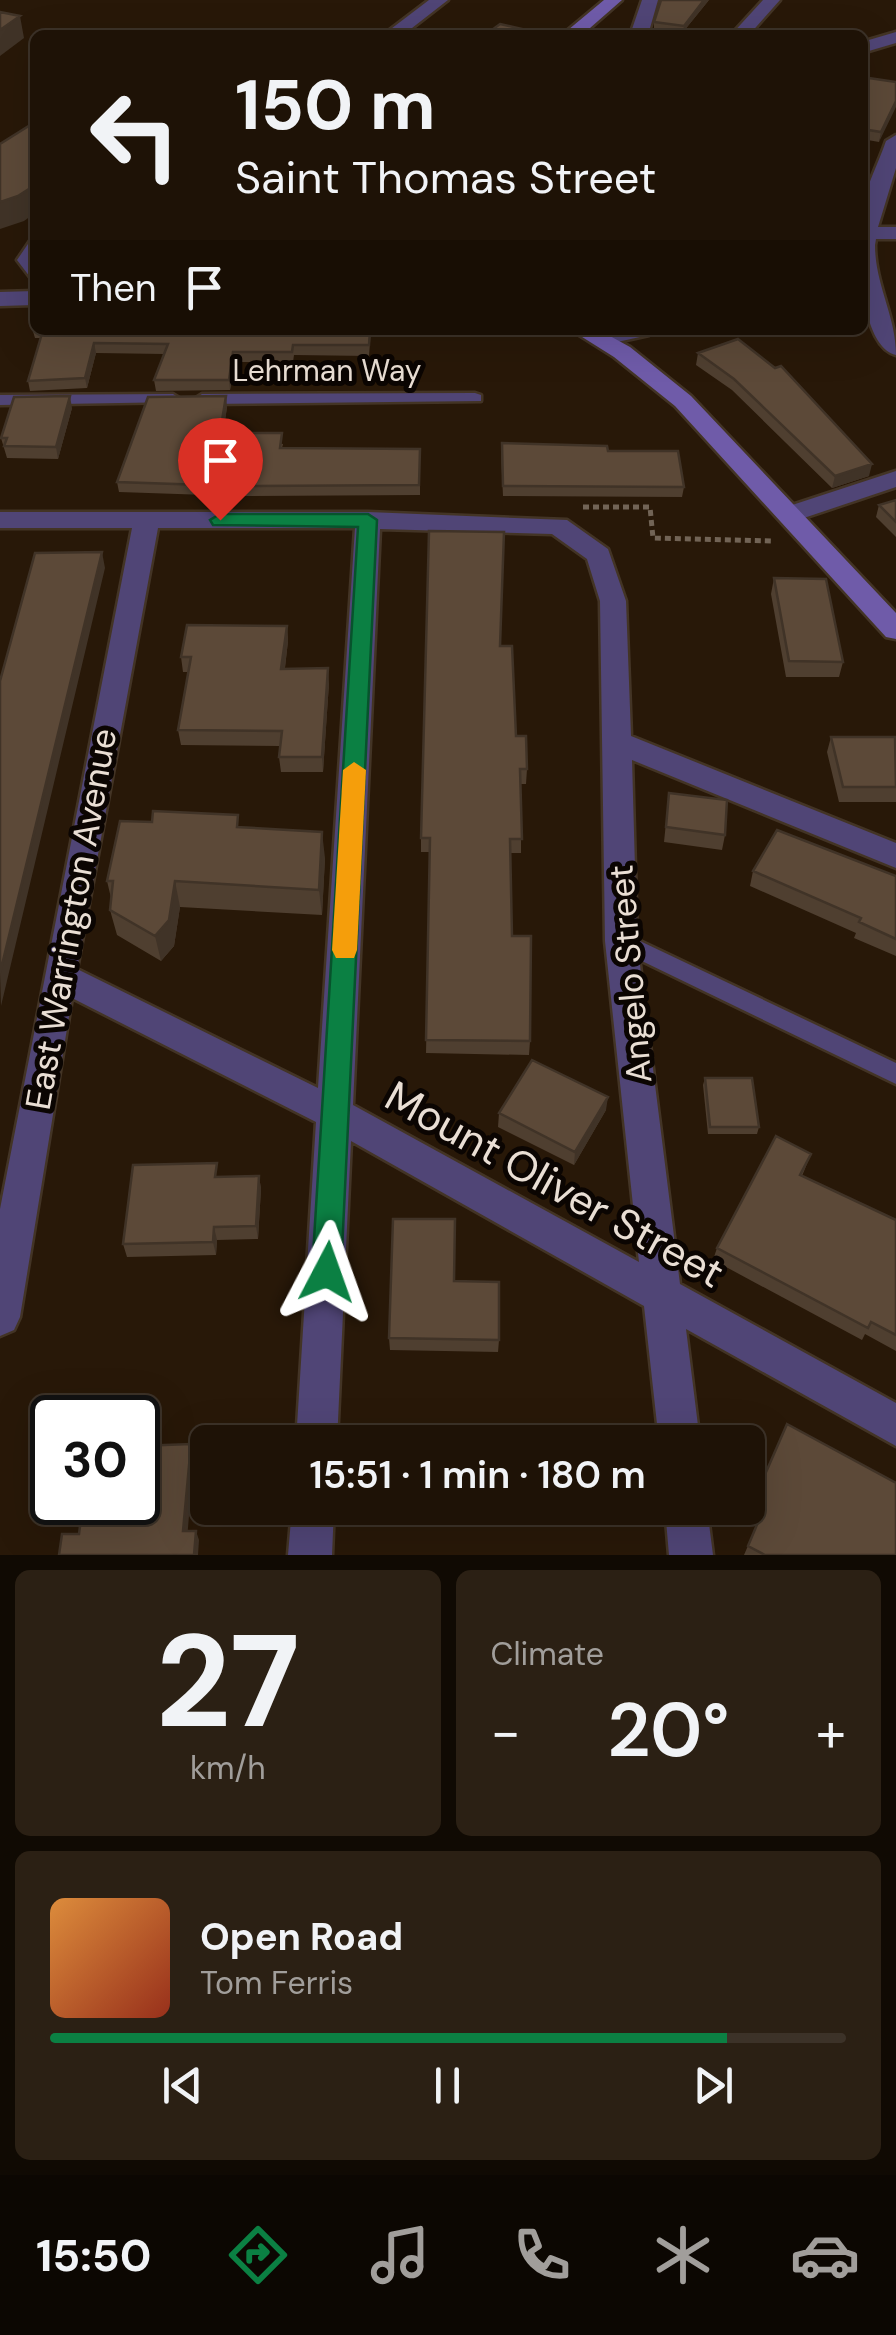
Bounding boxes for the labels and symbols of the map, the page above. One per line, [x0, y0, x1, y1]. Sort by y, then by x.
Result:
street label: Lehrman Way [233, 351, 422, 390]
pin [178, 418, 263, 521]
street label: East Warrington Avenue [15, 725, 127, 1113]
street label: Angelo Street [598, 863, 662, 1085]
street label: Mount Oliver Street [376, 1069, 734, 1300]
position arrow [275, 1220, 379, 1324]
speed limit sign: 30 [30, 1395, 160, 1525]

